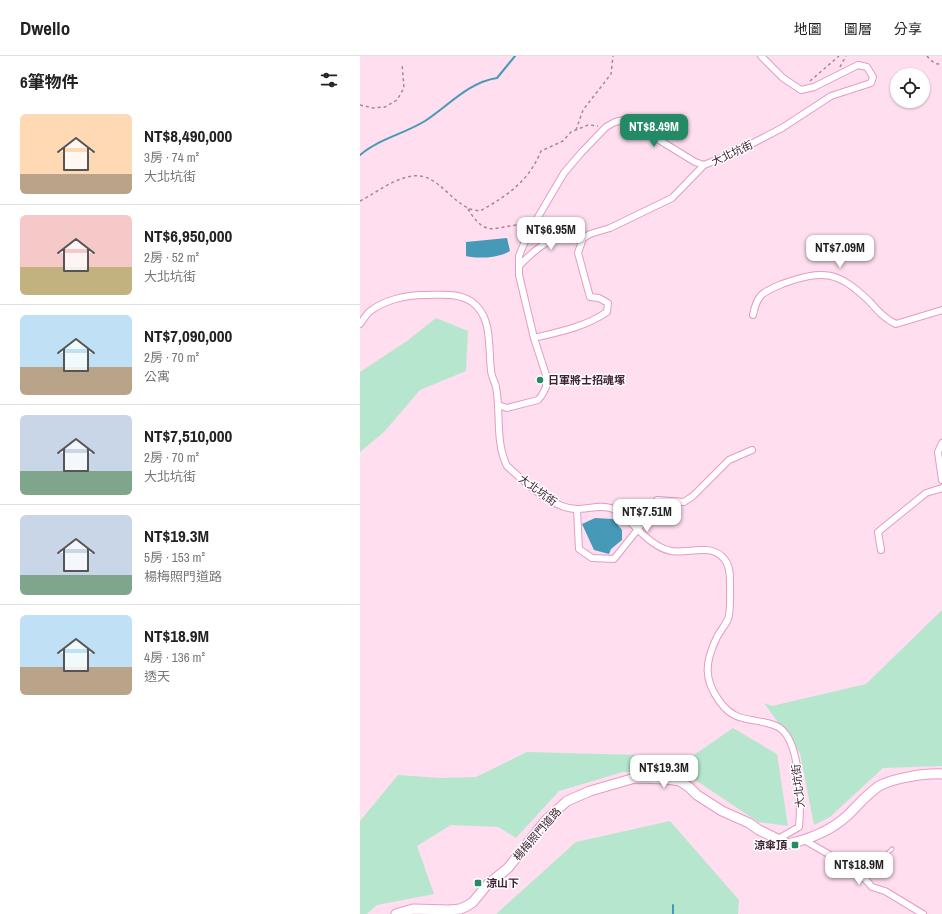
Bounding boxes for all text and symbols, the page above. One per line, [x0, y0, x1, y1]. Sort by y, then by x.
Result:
text: Dwello [20, 15, 70, 41]
text: 地圖 [794, 20, 822, 38]
text: 圖層 [844, 20, 872, 38]
text: 分享 [894, 20, 922, 38]
map controls [890, 68, 930, 108]
button: locate [890, 68, 930, 108]
icon: filters [318, 69, 340, 91]
text: 6筆物件 [20, 70, 79, 93]
pin: NT$8.49M [613, 114, 695, 148]
text: NT$8.49M [629, 118, 679, 135]
text: NT$8,490,000 [144, 124, 232, 147]
icon: home [52, 130, 100, 178]
street label: 大北坑街 [709, 137, 755, 169]
text: 3房 · 74 m² [144, 149, 199, 166]
text: 大北坑街 [144, 168, 196, 185]
pin: NT$6.95M [510, 217, 592, 251]
text: NT$6.95M [526, 221, 576, 238]
text: NT$6,950,000 [144, 224, 232, 247]
icon: home [52, 231, 100, 279]
pin: NT$7.09M [799, 235, 881, 269]
text: NT$7.09M [815, 239, 865, 256]
text: 2房 · 52 m² [144, 249, 199, 266]
text: 大北坑街 [144, 268, 196, 285]
text: NT$7,090,000 [144, 324, 232, 347]
icon: home [52, 331, 100, 379]
text: 2房 · 70 m² [144, 349, 199, 366]
text: 公寓 [144, 368, 170, 385]
place label: 日軍將士招魂塚 [548, 373, 625, 387]
marker: 日軍將士招魂塚 [535, 375, 545, 385]
text: NT$7,510,000 [144, 424, 232, 447]
icon: home [52, 431, 100, 479]
text: 2房 · 70 m² [144, 449, 199, 466]
text: 大北坑街 [144, 468, 196, 485]
street label: 大北坑街 [516, 471, 560, 509]
pin: NT$7.51M [606, 499, 688, 533]
text: NT$7.51M [622, 503, 672, 520]
text: NT$19.3M [144, 524, 209, 547]
icon: home [52, 531, 100, 579]
text: 5房 · 153 m² [144, 549, 205, 566]
text: 楊梅照門道路 [144, 568, 222, 585]
text: NT$18.9M [144, 624, 209, 647]
icon: home [52, 631, 100, 679]
text: 4房 · 136 m² [144, 649, 205, 666]
text: 透天 [144, 668, 170, 685]
pin: NT$19.3M [623, 755, 705, 789]
text: NT$19.3M [639, 759, 689, 776]
street label: 大北坑街 [789, 763, 807, 809]
street label: 楊梅照門道路 [510, 805, 564, 863]
place label: 涼傘頂 [754, 838, 788, 852]
marker: 涼傘頂 [790, 840, 800, 850]
pin: NT$18.9M [818, 852, 900, 886]
text: NT$18.9M [834, 856, 884, 873]
place label: 涼山下 [486, 876, 519, 890]
marker: 涼山下 [473, 878, 483, 888]

